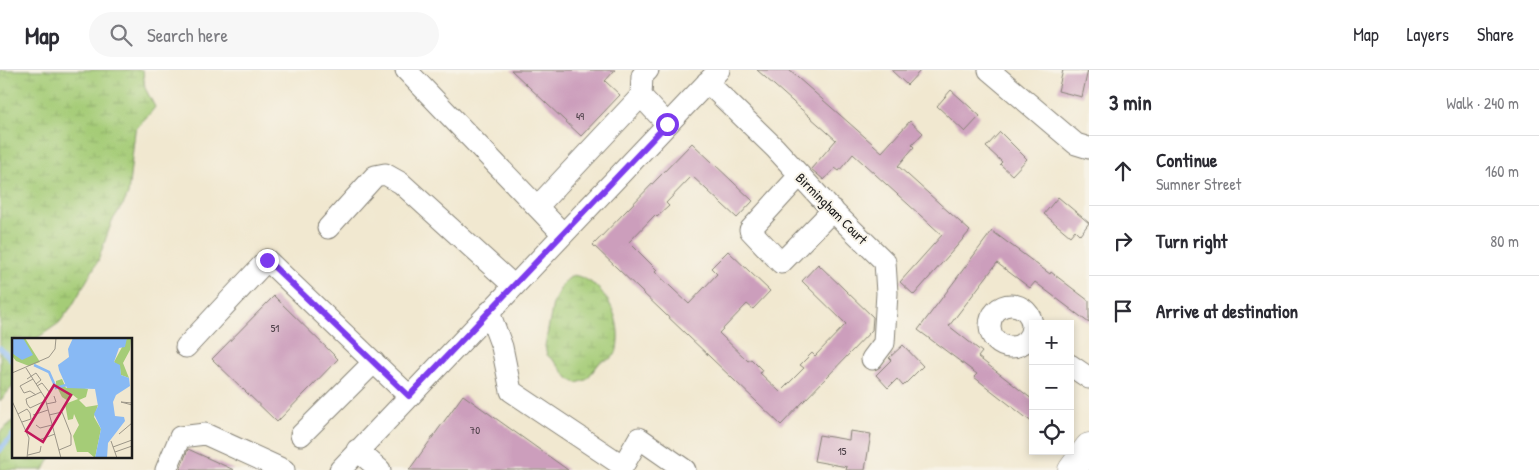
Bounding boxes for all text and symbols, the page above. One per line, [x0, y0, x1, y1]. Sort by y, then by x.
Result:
search box [89, 12, 439, 57]
text: Map [25, 19, 59, 51]
icon: search [107, 21, 135, 49]
text: Search here [147, 22, 228, 48]
text: Map [1353, 22, 1379, 47]
text: Layers [1407, 22, 1449, 47]
text: Share [1477, 22, 1514, 47]
text: 3 min [1109, 88, 1152, 117]
text: Walk · 240 m [1446, 92, 1519, 114]
house number: 49 [576, 109, 584, 123]
route start [656, 113, 679, 136]
text: Continue [1156, 147, 1217, 173]
icon: ahead [1109, 157, 1137, 185]
text: 160 m [1485, 160, 1519, 182]
street label: Birmingham Court [791, 168, 872, 249]
text: Sumner Street [1156, 173, 1241, 195]
icon: right [1109, 227, 1137, 255]
text: Turn right [1156, 228, 1227, 254]
text: 80 m [1490, 230, 1519, 252]
route end [256, 249, 279, 272]
icon: arrive [1109, 297, 1137, 325]
text: Arrive at destination [1156, 298, 1298, 324]
map controls [1029, 320, 1074, 455]
button: + [1029, 320, 1074, 365]
house number: 51 [271, 321, 279, 335]
inset map [12, 338, 132, 458]
button: − [1029, 365, 1074, 410]
button: locate [1029, 410, 1074, 455]
house number: 70 [470, 423, 480, 437]
house number: 15 [838, 444, 847, 458]

